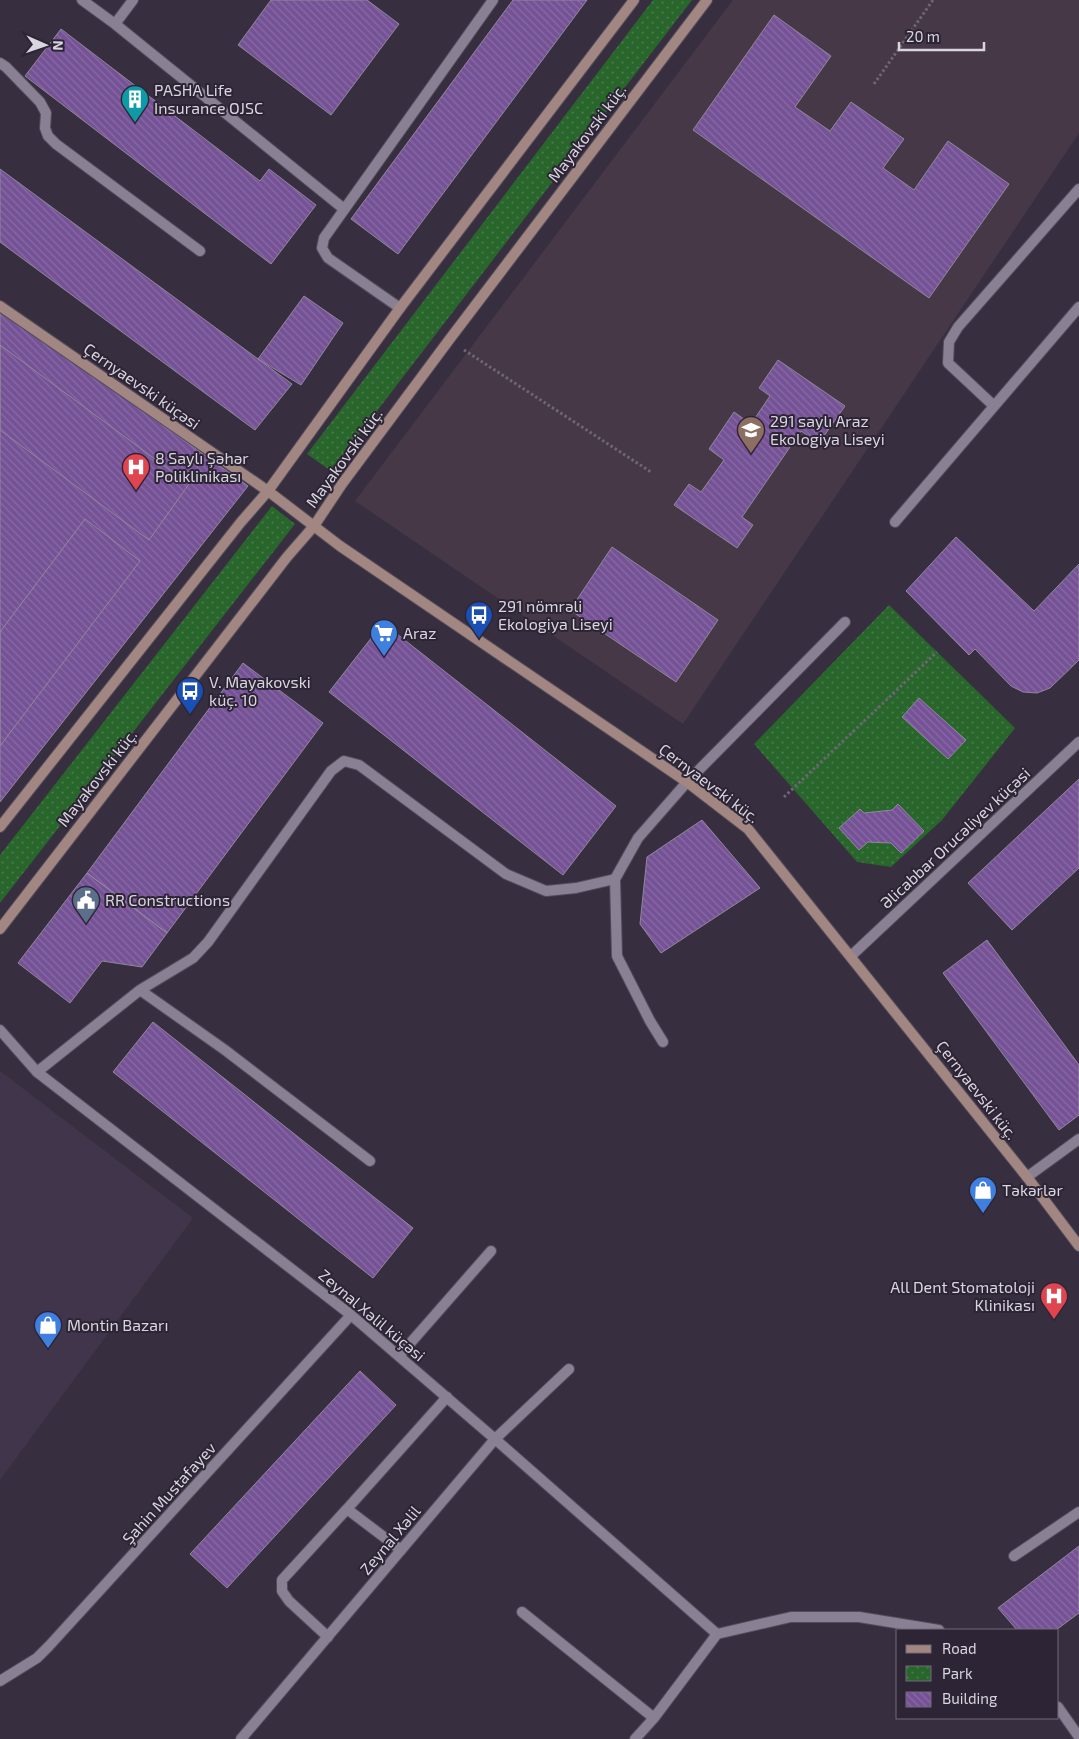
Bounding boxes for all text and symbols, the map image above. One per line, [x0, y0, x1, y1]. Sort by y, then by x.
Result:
north arrow [20, 20, 70, 70]
scale bar [899, 20, 984, 52]
text: 20 m [906, 27, 940, 45]
text: N [50, 40, 67, 51]
place label: PASHA Life Insurance OJSC [154, 80, 263, 117]
street label: Mayakovski küç. [544, 80, 630, 186]
building icon: PASHA Life Insurance OJSC [120, 84, 150, 123]
street label: Çernyaevski küçəsi [80, 338, 204, 434]
street label: Mayakovski küç. [301, 404, 387, 512]
place label: 291 saylı Araz Ekologiya Liseyi [770, 411, 885, 448]
school or university icon: 291 saylı Araz Ekologiya Liseyi [736, 415, 766, 454]
place label: 8 Saylı Şəhər Poliklinikası [155, 448, 249, 485]
hospital icon: 8 Saylı Şəhər Poliklinikası [121, 452, 151, 491]
place label: 291 nömrəli Ekologiya Liseyi [498, 596, 613, 633]
bus stop icon: 291 nömrəli Ekologiya Liseyi [464, 600, 494, 639]
supermarket icon: Araz [369, 618, 399, 657]
place label: Araz [403, 623, 436, 642]
place label: V. Mayakovski küç. 10 [209, 672, 311, 710]
bus stop icon: V. Mayakovski küç. 10 [175, 676, 205, 715]
street label: Mayakovski küç. [53, 725, 141, 831]
street label: Çernyaevski küç. [655, 739, 763, 827]
street label: Əlicabbar Orucəliyev küçəsi [876, 763, 1034, 913]
public building icon: RR Constructions [71, 885, 101, 924]
place label: RR Constructions [105, 890, 230, 909]
street label: Çernyaevski küç. [932, 1036, 1022, 1144]
shop icon: Təkərlər [968, 1175, 998, 1214]
place label: Təkərlər [1002, 1180, 1063, 1199]
street label: Zeynal Xəlil küçəsi [315, 1265, 429, 1365]
place label: All Dent Stomatoloji Klinikası [890, 1277, 1035, 1314]
hospital icon: All Dent Stomatoloji Klinikası [1039, 1281, 1069, 1320]
shop icon: Montin Bazarı [33, 1310, 63, 1349]
place label: Montin Bazarı [67, 1315, 168, 1334]
street label: Şahin Mustafayev [118, 1438, 220, 1548]
street label: Zeynal Xəlil [355, 1501, 424, 1578]
legend [896, 1629, 1059, 1719]
text: Road [942, 1639, 977, 1657]
text: Park [942, 1664, 973, 1682]
text: Building [942, 1689, 998, 1707]

